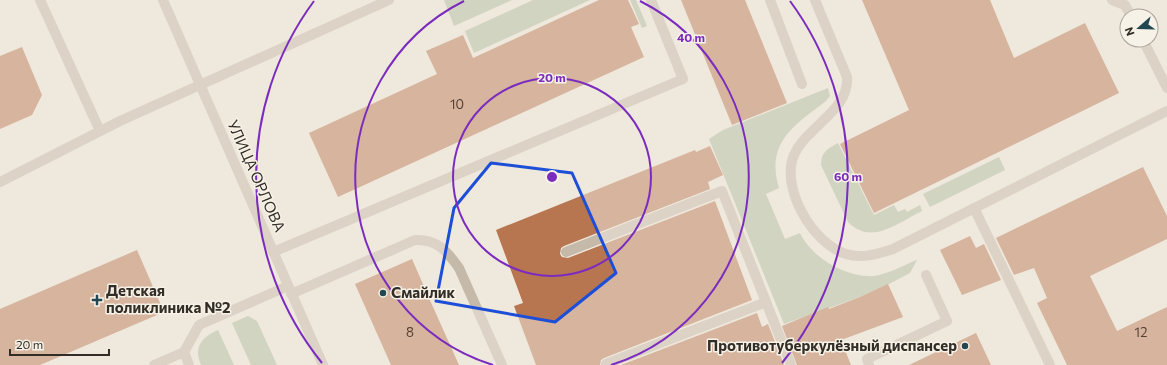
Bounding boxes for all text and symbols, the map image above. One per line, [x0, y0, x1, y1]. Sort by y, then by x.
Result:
north arrow [1119, 8, 1159, 48]
text: N [1122, 25, 1137, 38]
text: 40 m [677, 30, 705, 44]
text: 20 m [538, 70, 566, 84]
house number: 10 [450, 96, 464, 112]
street label: УЛИЦА ОРЛОВА [224, 117, 290, 234]
text: 60 m [834, 169, 862, 183]
centre of rings [545, 170, 559, 184]
place label: Детская поликлиника №2 [106, 281, 230, 316]
place label: Смайлик [391, 283, 456, 301]
marker: Смайлик [378, 288, 388, 298]
marker: Детская поликлиника №2 [91, 294, 103, 306]
house number: 8 [406, 324, 414, 340]
house number: 12 [1135, 324, 1147, 340]
scale bar [10, 331, 109, 357]
place label: Противотуберкулёзный диспансер [707, 336, 957, 354]
text: 20 m [16, 337, 43, 351]
marker: Противотуберкулёзный диспансер [960, 341, 970, 351]

